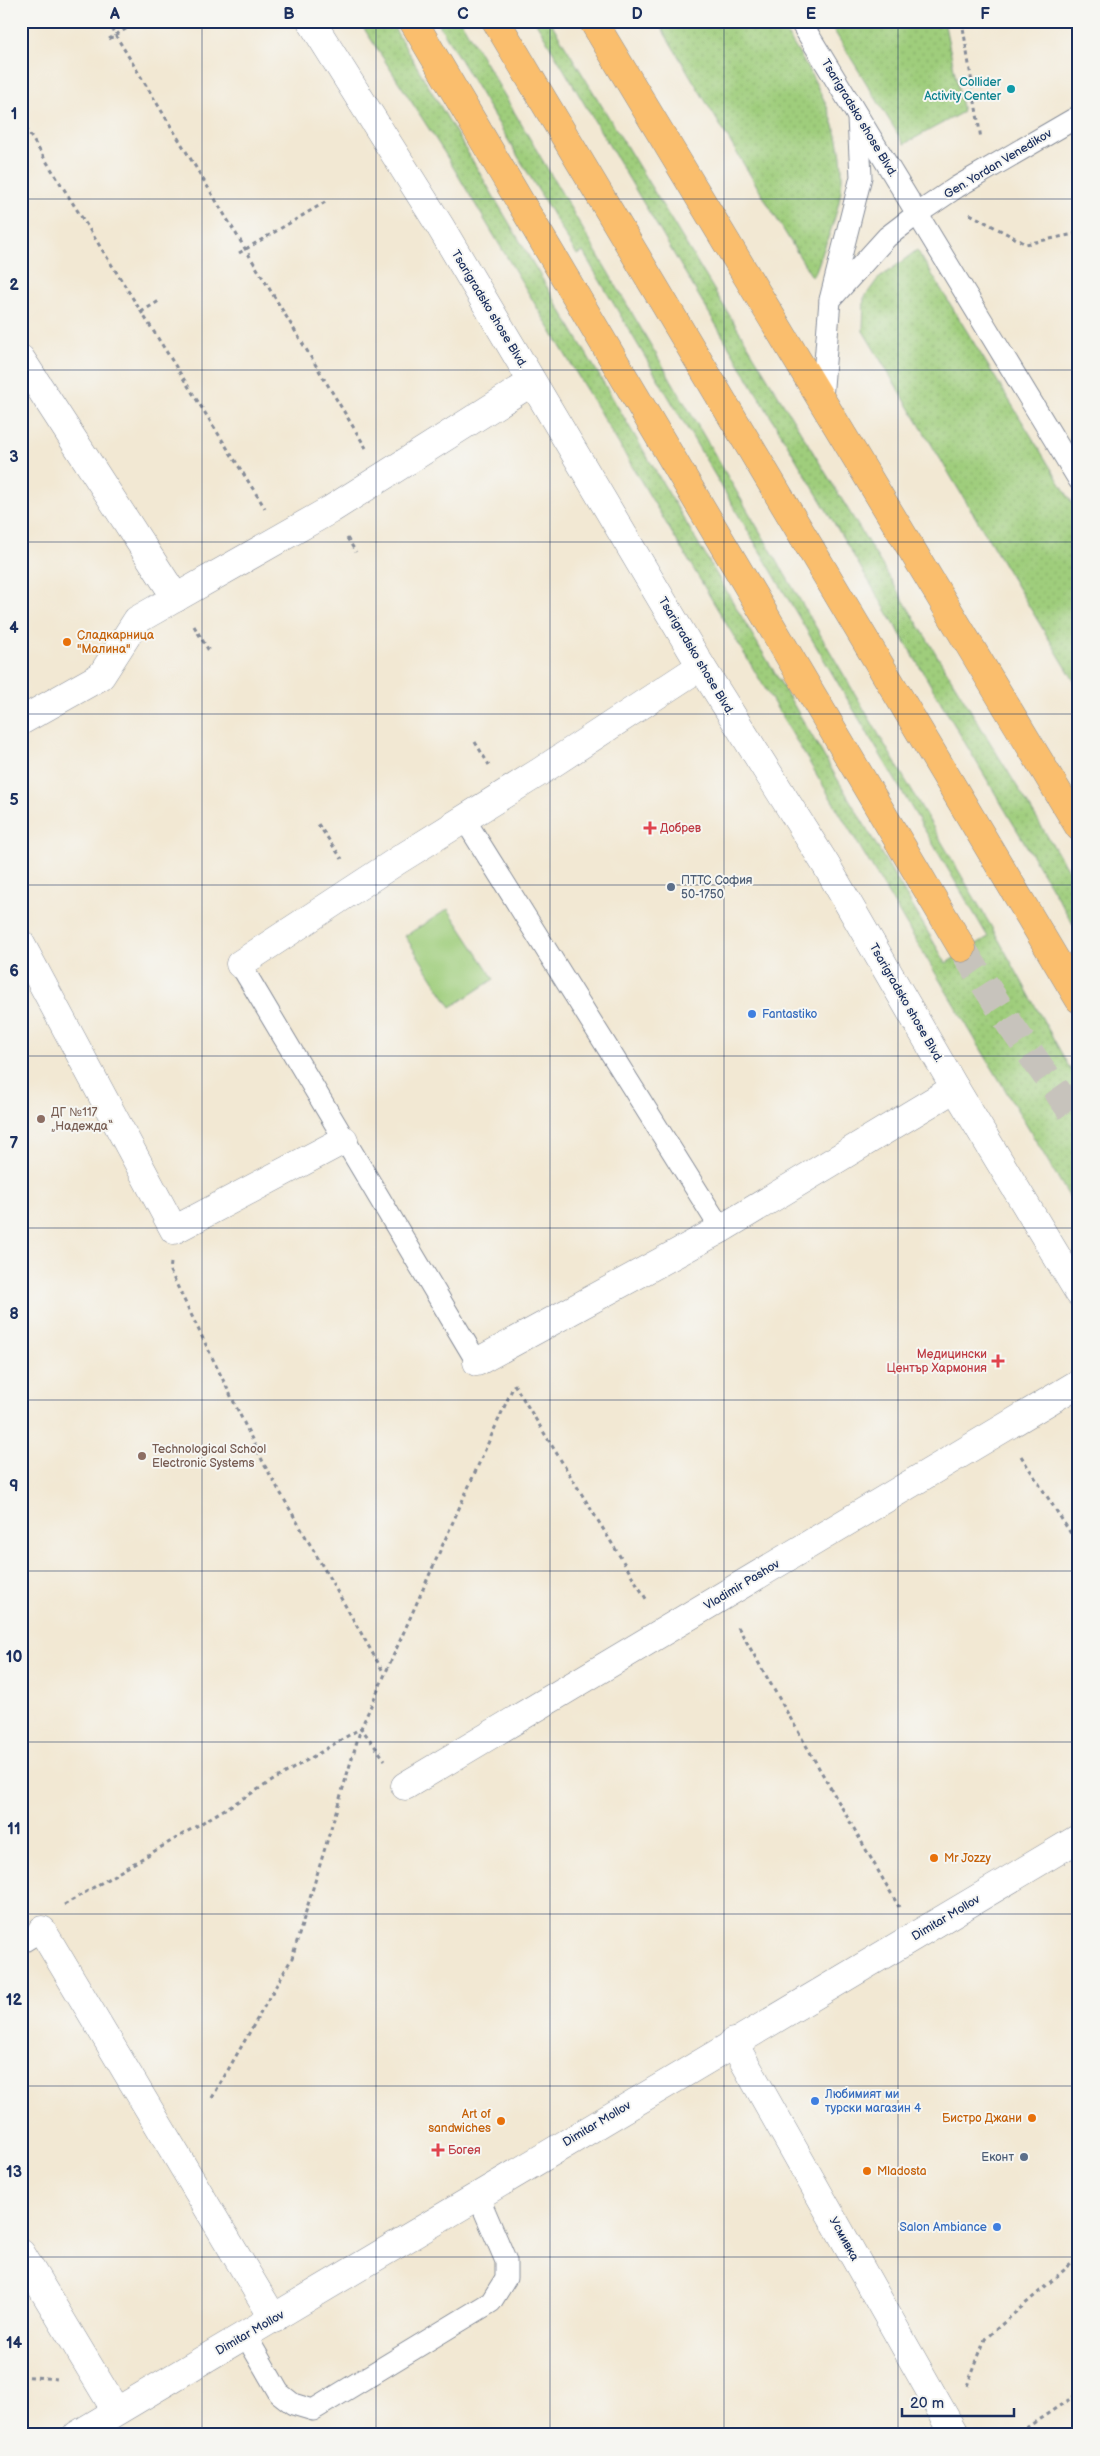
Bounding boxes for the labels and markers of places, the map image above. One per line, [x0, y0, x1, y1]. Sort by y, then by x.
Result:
place label: Collider Activity Center [924, 75, 1002, 104]
marker: Collider Activity Center [1005, 83, 1017, 95]
place label: Сладкарница "Малина" [77, 628, 154, 657]
marker: Сладкарница "Малина" [61, 636, 73, 648]
place label: Добрев [660, 821, 702, 836]
marker: Добрев [644, 822, 656, 834]
place label: ПТТС София 50-1750 [681, 873, 753, 902]
marker: ПТТС София 50-1750 [665, 881, 677, 893]
place label: Fantastiko [762, 1007, 818, 1022]
marker: Fantastiko [746, 1008, 758, 1020]
place label: ДГ №117 „Надежда“ [51, 1105, 113, 1134]
marker: ДГ №117 „Надежда“ [35, 1113, 47, 1125]
place label: Медицински Център Хармония [887, 1347, 987, 1376]
marker: Медицински Център Хармония [991, 1354, 1005, 1368]
place label: Technological School Electronic Systems [152, 1442, 266, 1471]
marker: Technological School Electronic Systems [136, 1450, 148, 1462]
place label: Mr Jozzy [944, 1851, 992, 1866]
marker: Mr Jozzy [928, 1852, 940, 1864]
place label: Любимият ми турски магазин 4 [824, 2087, 922, 2116]
marker: Любимият ми турски магазин 4 [809, 2095, 821, 2107]
place label: Art of sandwiches [428, 2107, 491, 2136]
place label: Бистро Джани [942, 2111, 1022, 2126]
marker: Бистро Джани [1026, 2112, 1038, 2124]
marker: Art of sandwiches [495, 2115, 507, 2127]
place label: Богея [448, 2143, 481, 2158]
marker: Богея [432, 2144, 444, 2156]
place label: Еконт [981, 2150, 1014, 2165]
marker: Еконт [1018, 2151, 1030, 2163]
place label: Mladosta [877, 2164, 927, 2179]
marker: Mladosta [861, 2165, 873, 2177]
place label: Salon Ambiance [900, 2220, 987, 2235]
marker: Salon Ambiance [991, 2221, 1003, 2233]

